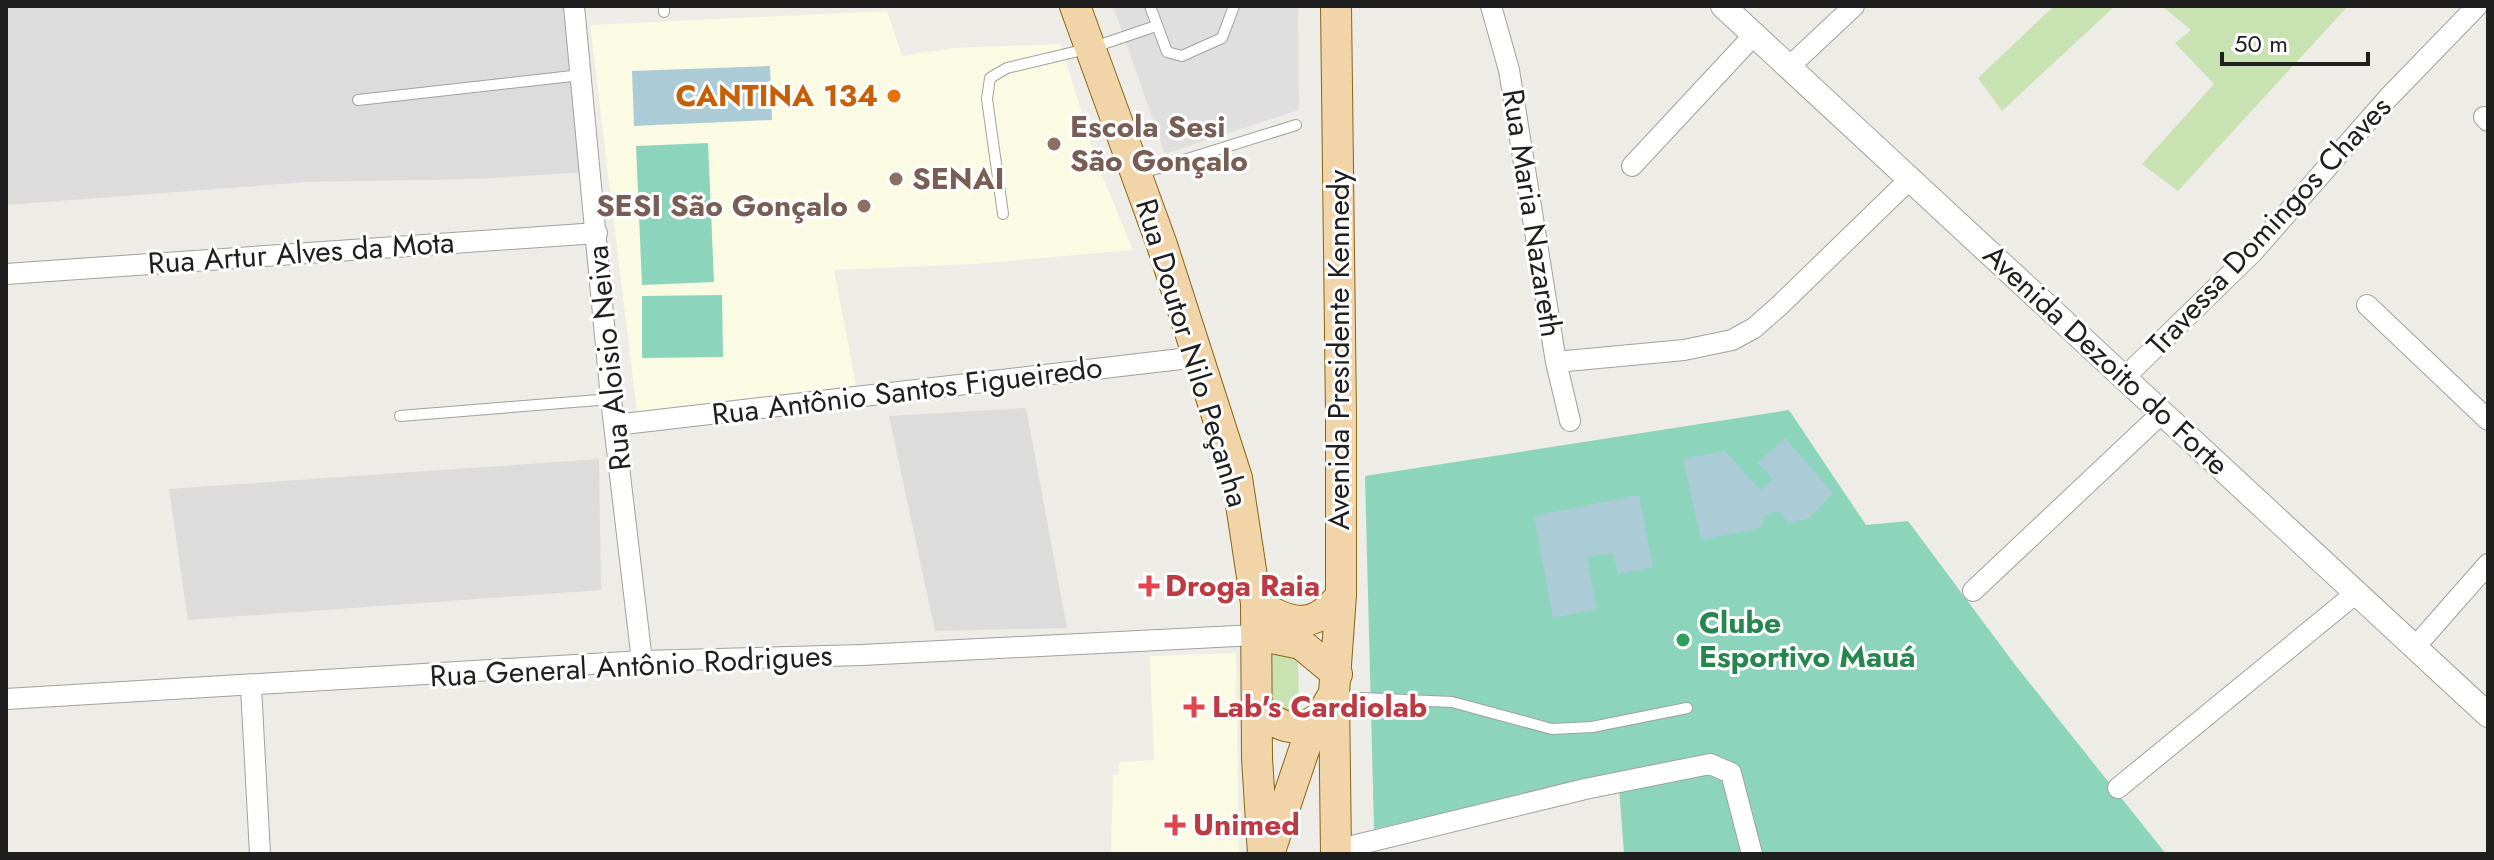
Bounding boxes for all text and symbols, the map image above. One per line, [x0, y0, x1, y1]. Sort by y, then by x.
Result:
scale bar [2222, 16, 2368, 66]
text: 50 m [2234, 26, 2288, 61]
place label: CANTINA 134 [675, 74, 878, 117]
street label: Rua Maria Nazareth [1492, 86, 1573, 340]
street label: Travessa Domingos Chaves [2137, 86, 2401, 365]
marker: CANTINA 134 [885, 87, 903, 105]
place label: Escola Sesi São Gonçalo [1070, 105, 1248, 182]
marker: Escola Sesi São Gonçalo [1045, 135, 1063, 153]
place label: SENAI [912, 157, 1004, 200]
street label: Avenida Presidente Kennedy [1317, 169, 1360, 530]
marker: SENAI [887, 170, 905, 188]
place label: SESI São Gonçalo [596, 184, 848, 227]
street label: Rua Doutor Nilo Peçanha [1125, 193, 1260, 512]
marker: SESI São Gonçalo [855, 197, 873, 215]
street label: Rua Artur Alves da Mota [146, 220, 456, 285]
street label: Avenida Dezoito do Forte [1974, 234, 2239, 485]
street label: Rua Aloisio Neiva [575, 243, 642, 473]
street label: Rua Antônio Santos Figueiredo [709, 345, 1105, 436]
place label: Droga Raia [1165, 564, 1320, 607]
marker: Droga Raia [1140, 577, 1158, 595]
place label: Clube Esportivo Mauá [1699, 601, 1916, 678]
marker: Clube Esportivo Mauá [1674, 631, 1692, 649]
street label: Rua General Antônio Rodrigues [428, 633, 833, 698]
place label: Lab's Cardiolab [1212, 685, 1427, 728]
marker: Lab's Cardiolab [1183, 696, 1205, 718]
place label: Unimed [1193, 803, 1300, 846]
marker: Unimed [1164, 814, 1186, 836]

